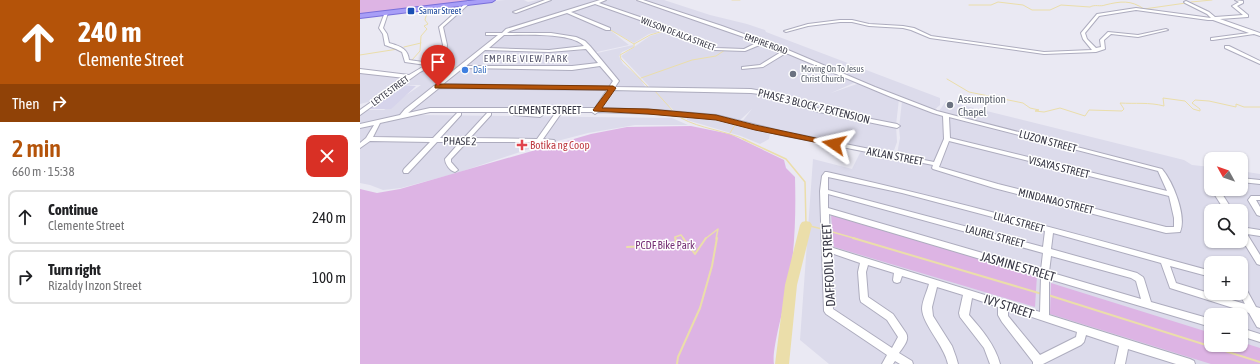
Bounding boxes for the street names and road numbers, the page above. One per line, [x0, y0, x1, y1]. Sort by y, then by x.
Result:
street label: WILSON DE ALCA STREET [639, 15, 717, 53]
street label: EMPIRE ROAD [743, 32, 789, 56]
street label: LEYTE STREET [369, 74, 411, 108]
street label: PHASE 3 BLOCK 7 EXTENSION [757, 86, 871, 126]
street label: CLEMENTE STREET [509, 104, 581, 116]
street label: LUZON STREET [1018, 128, 1078, 155]
street label: PHASE 2 [443, 135, 477, 147]
street label: AKLAN STREET [866, 145, 925, 167]
street label: VISAYAS STREET [1027, 154, 1091, 180]
street label: MINDANAO STREET [1017, 186, 1095, 216]
street label: LILAC STREET [992, 209, 1046, 235]
street label: LAUREL STREET [964, 222, 1026, 250]
street label: DAFFODIL STREET [819, 223, 838, 307]
street label: JASMINE STREET [979, 249, 1057, 284]
street label: IVY STREET [982, 291, 1036, 322]

